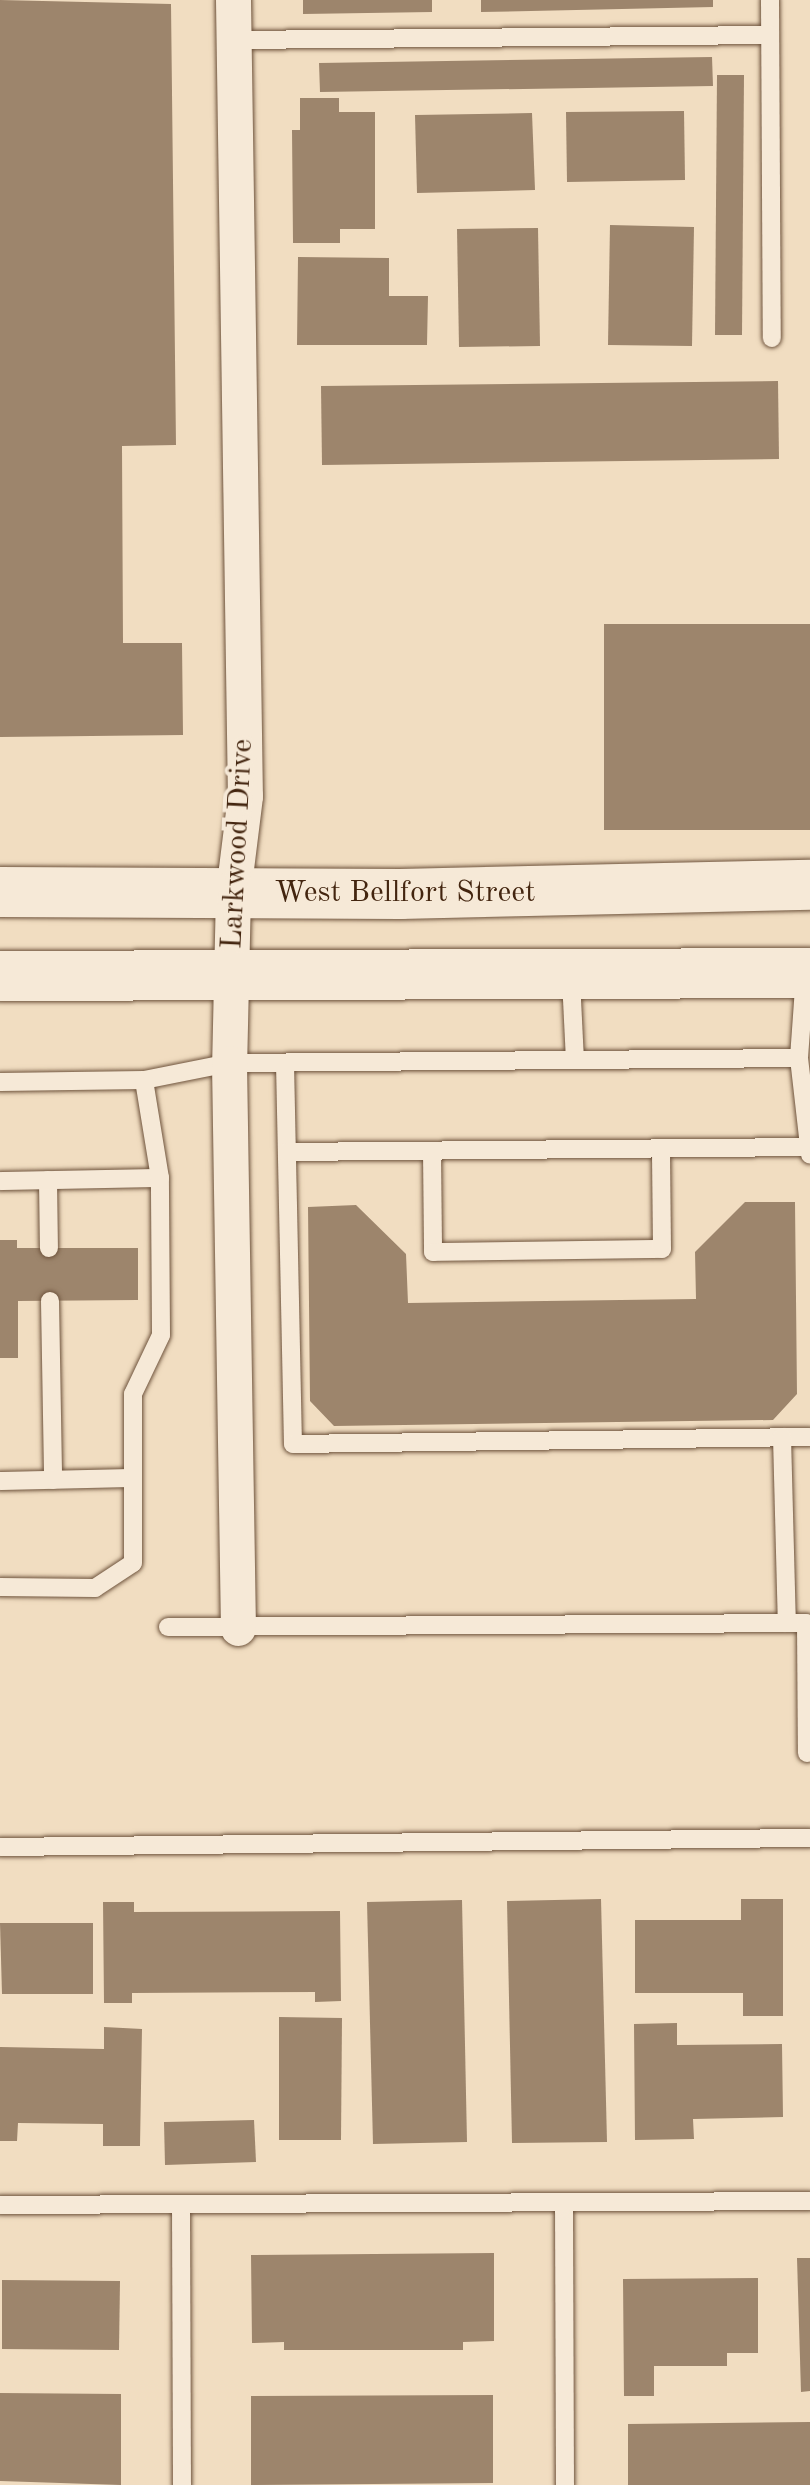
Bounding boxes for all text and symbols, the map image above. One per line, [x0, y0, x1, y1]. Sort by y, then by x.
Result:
street label: Larkwood Drive [215, 738, 261, 950]
street label: West Bellfort Street [274, 875, 536, 911]

